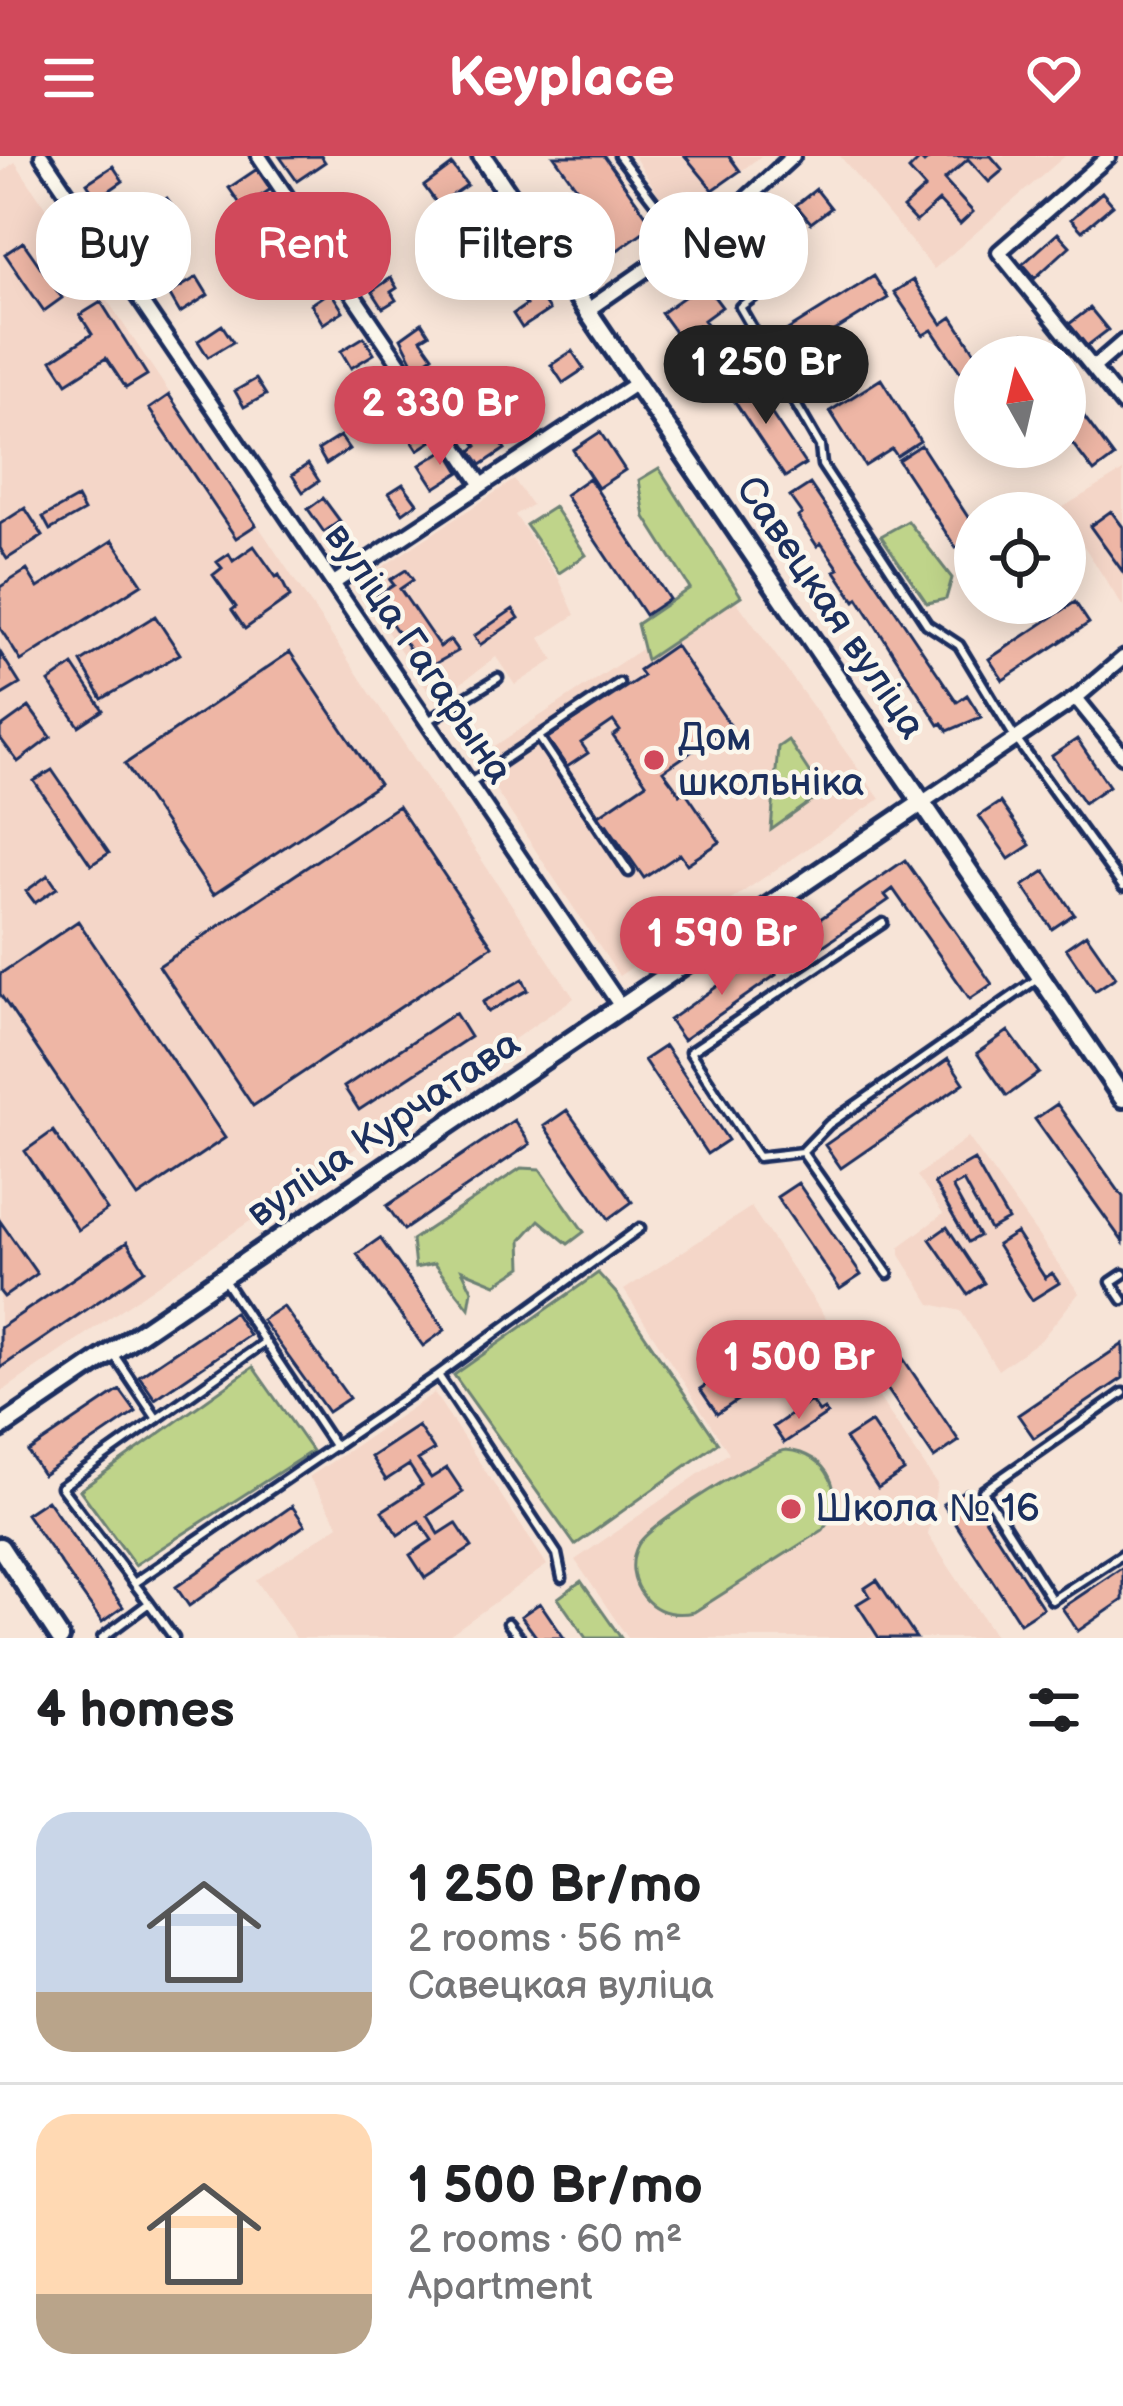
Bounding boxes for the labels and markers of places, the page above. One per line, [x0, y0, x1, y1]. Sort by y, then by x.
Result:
pin: 1 250 Br [642, 325, 890, 427]
pin: 2 330 Br [316, 366, 564, 468]
place label: Дом школьніка [678, 715, 864, 807]
marker: Дом школьніка [641, 747, 667, 773]
pin: 1 590 Br [598, 896, 846, 998]
pin: 1 500 Br [675, 1320, 923, 1422]
place label: Школа № 16 [815, 1486, 1040, 1533]
marker: Школа № 16 [778, 1496, 804, 1522]

